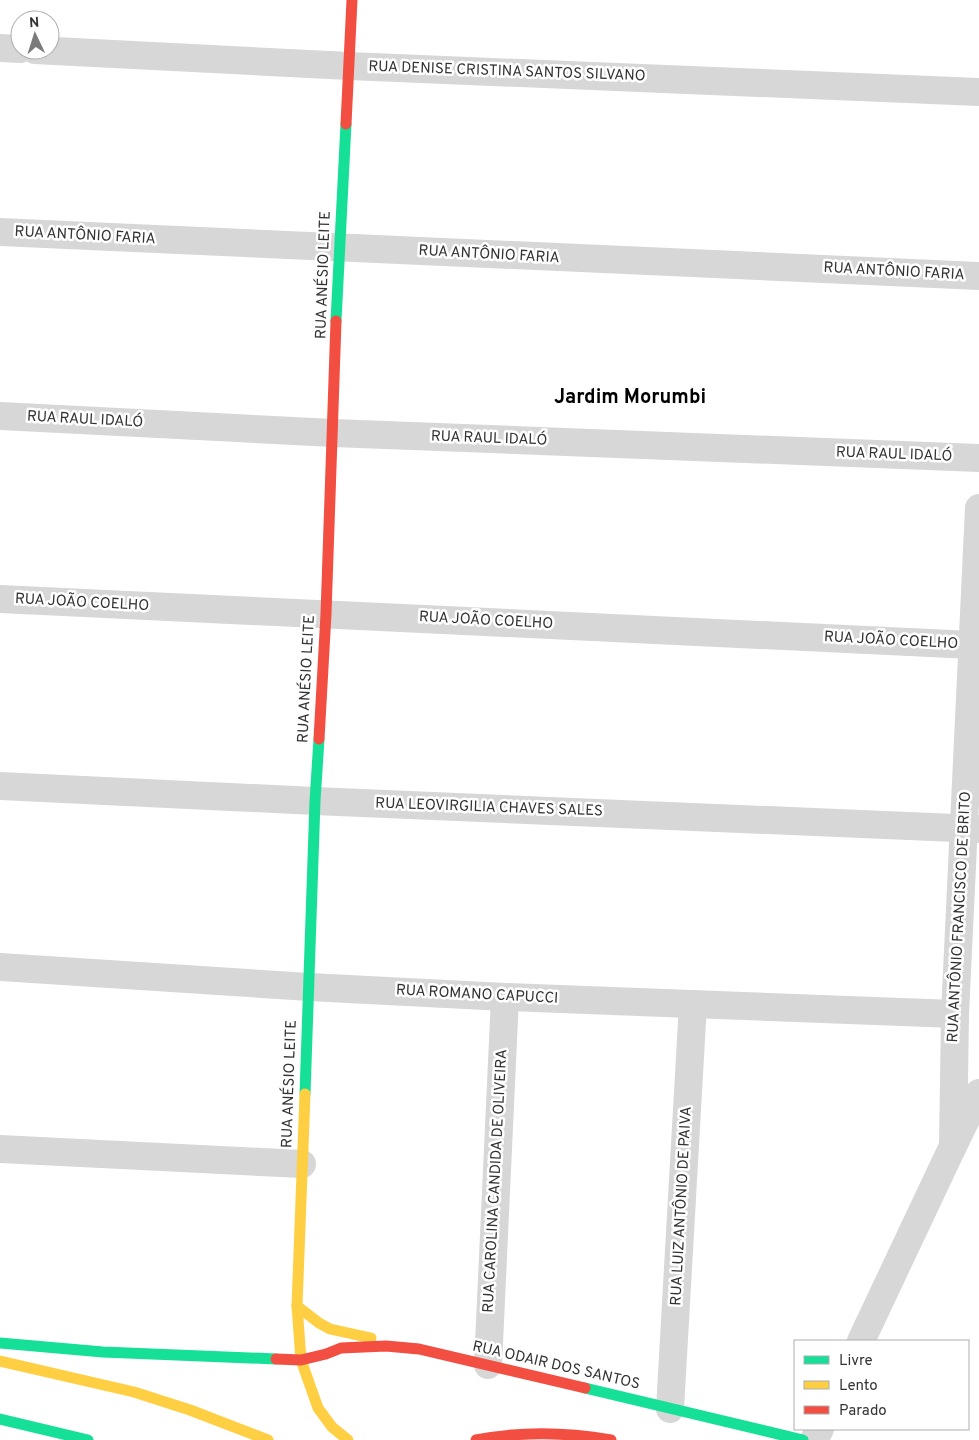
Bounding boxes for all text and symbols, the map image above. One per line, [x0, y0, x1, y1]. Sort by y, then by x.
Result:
north arrow [10, 10, 60, 60]
text: N [29, 15, 40, 32]
street label: RUA DENISE CRISTINA SANTOS SILVANO [368, 58, 646, 86]
street label: RUA ANÉSIO LEITE [311, 211, 336, 339]
street label: RUA ANTÔNIO FARIA [14, 221, 156, 249]
street label: RUA ANTÔNIO FARIA [418, 240, 560, 268]
street label: RUA ANTÔNIO FARIA [823, 257, 965, 285]
district label: Jardim Morumbi [554, 385, 706, 411]
street label: RUA RAUL IDALÓ [26, 405, 144, 433]
street label: RUA RAUL IDALÓ [430, 425, 548, 451]
street label: RUA RAUL IDALÓ [835, 441, 953, 467]
street label: RUA JOÃO COELHO [14, 589, 150, 616]
street label: RUA JOÃO COELHO [418, 607, 554, 634]
street label: RUA ANÉSIO LEITE [293, 614, 320, 743]
street label: RUA JOÃO COELHO [823, 627, 959, 654]
street label: RUA ANTÔNIO FRANCISCO DE BRITO [942, 791, 976, 1043]
street label: RUA LEOVIRGILIA CHAVES SALES [375, 795, 603, 821]
street label: RUA ROMANO CAPUCCI [395, 981, 559, 1009]
street label: RUA ANÉSIO LEITE [277, 1020, 302, 1148]
street label: RUA CAROLINA CANDIDA DE OLIVEIRA [480, 1049, 512, 1313]
street label: RUA LUIZ ANTÔNIO DE PAIVA [665, 1106, 697, 1306]
street label: RUA ODAIR DOS SANTOS [470, 1337, 642, 1395]
legend [794, 1340, 969, 1430]
text: Livre [839, 1352, 873, 1371]
text: Lento [839, 1377, 878, 1396]
text: Parado [839, 1402, 887, 1421]

